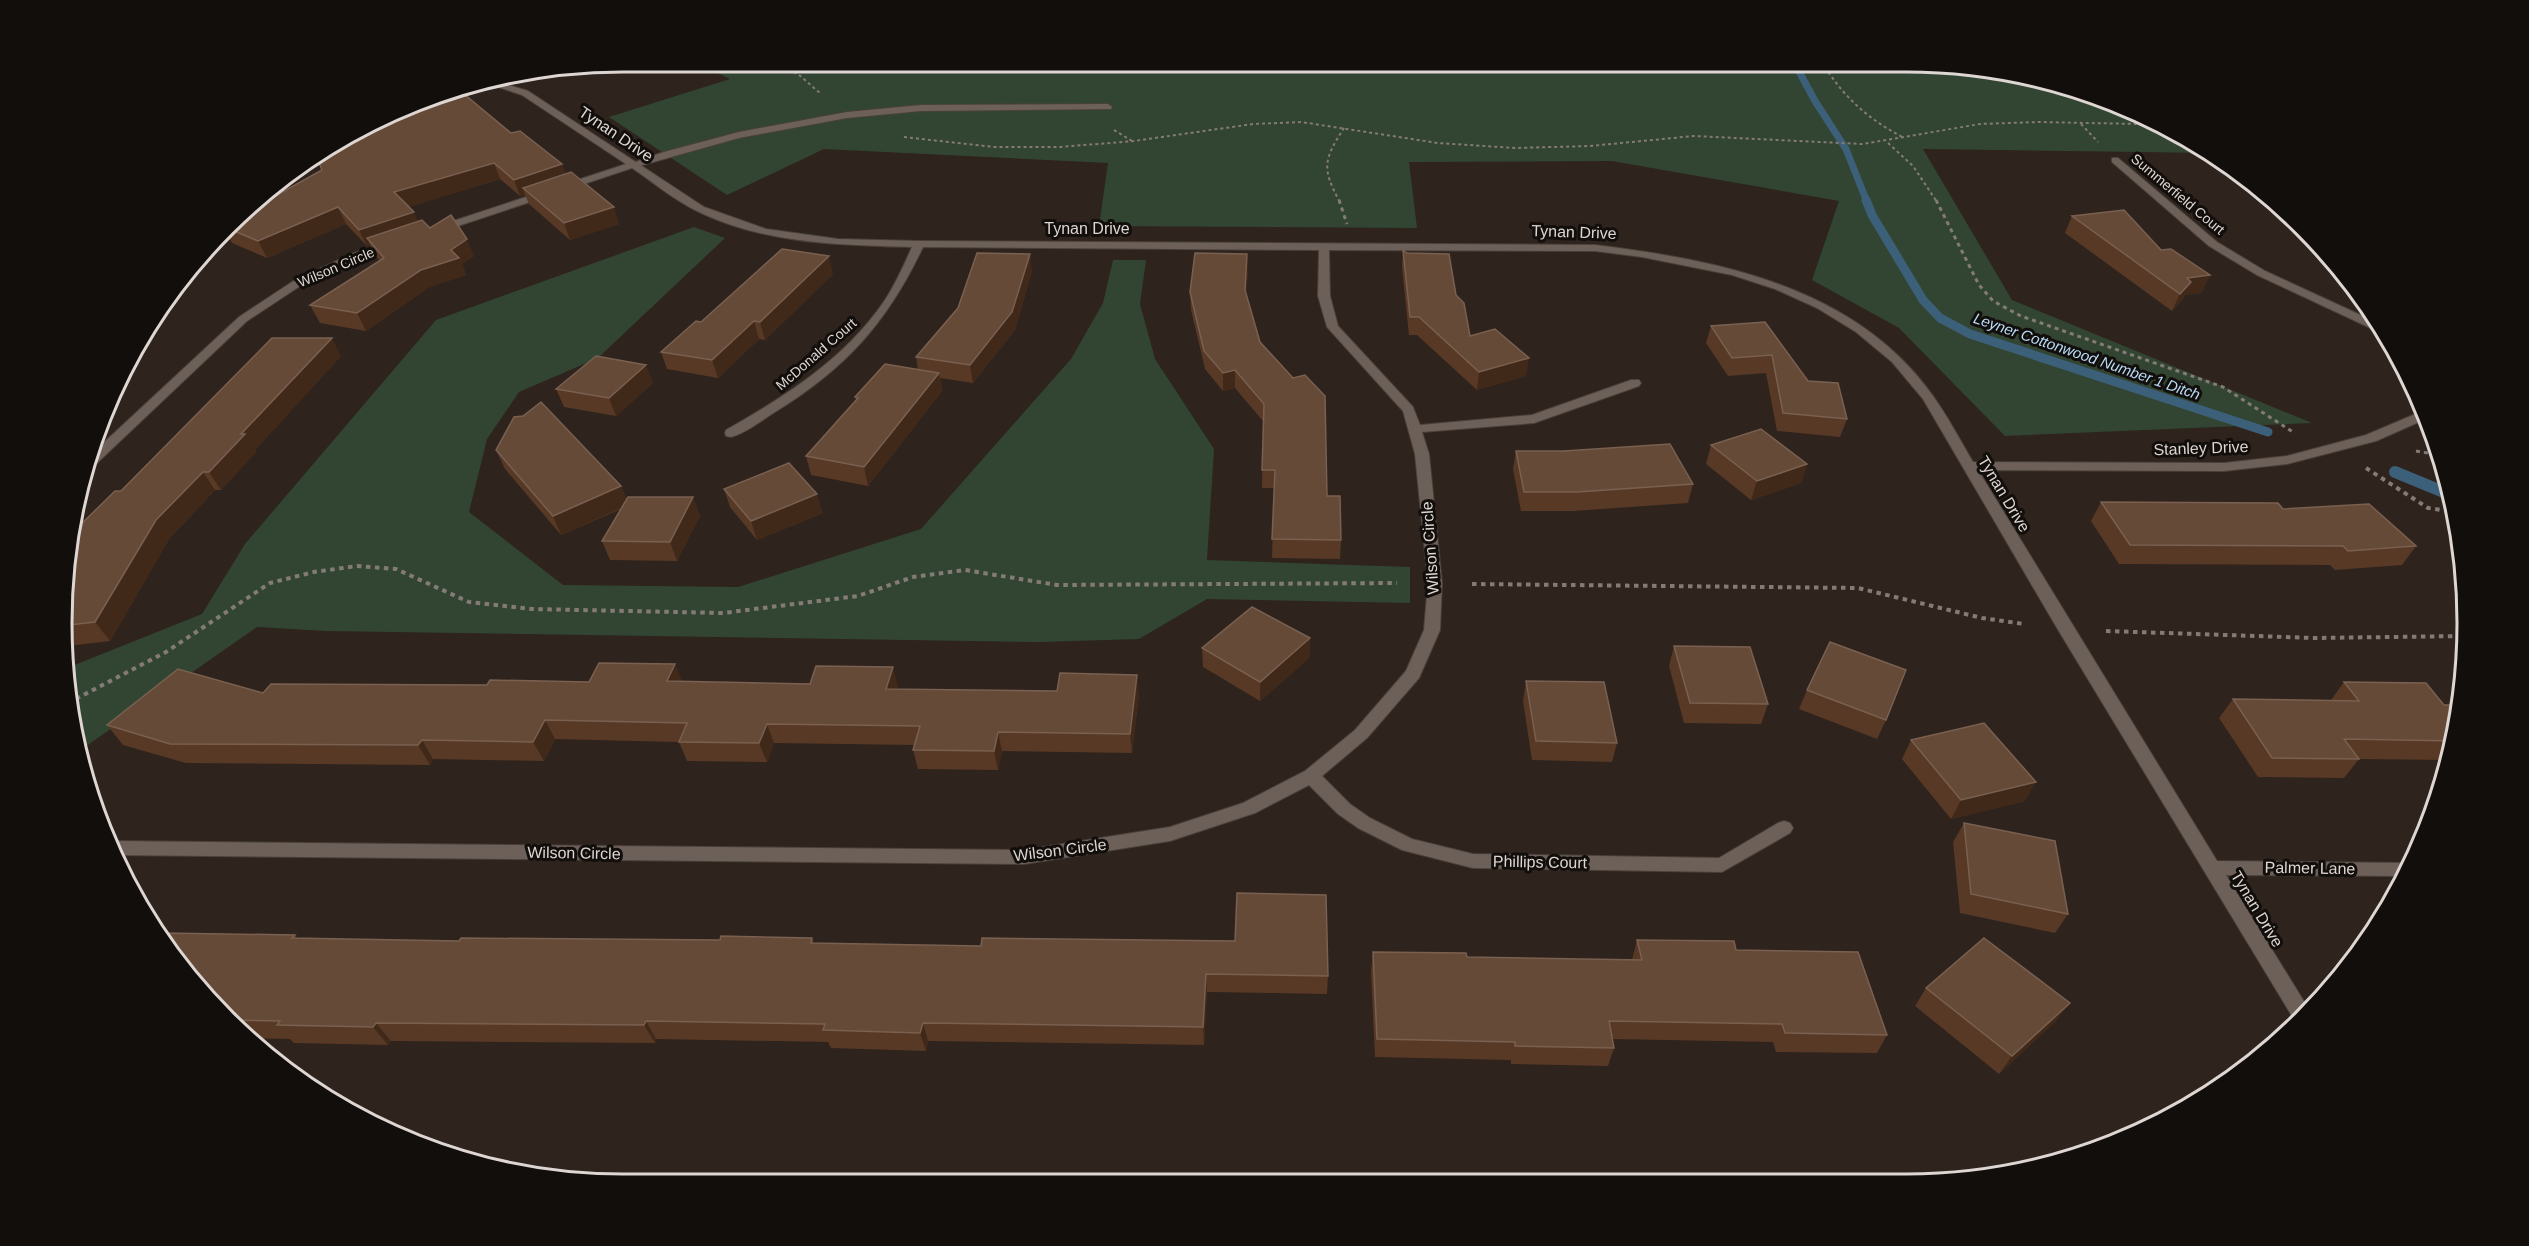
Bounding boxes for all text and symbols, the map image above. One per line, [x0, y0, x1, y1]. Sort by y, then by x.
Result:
street label: Tynan Drive [576, 103, 656, 165]
street label: Summerfield Court [2128, 150, 2228, 238]
street label: Tynan Drive [1044, 220, 1130, 237]
street label: Tynan Drive [1531, 222, 1617, 242]
street label: Wilson Circle [295, 244, 377, 290]
water label: Leyner Cottonwood Number 1 Ditch [1971, 309, 2203, 403]
street label: McDonald Court [773, 315, 859, 393]
street label: Stanley Drive [2153, 438, 2249, 458]
street label: Tynan Drive [1975, 453, 2033, 535]
street label: Wilson Circle [1418, 501, 1442, 595]
street label: Wilson Circle [1013, 836, 1107, 864]
street label: Wilson Circle [527, 844, 621, 862]
street label: Phillips Court [1493, 853, 1588, 871]
street label: Palmer Lane [2264, 859, 2356, 877]
street label: Tynan Drive [2228, 868, 2286, 950]

